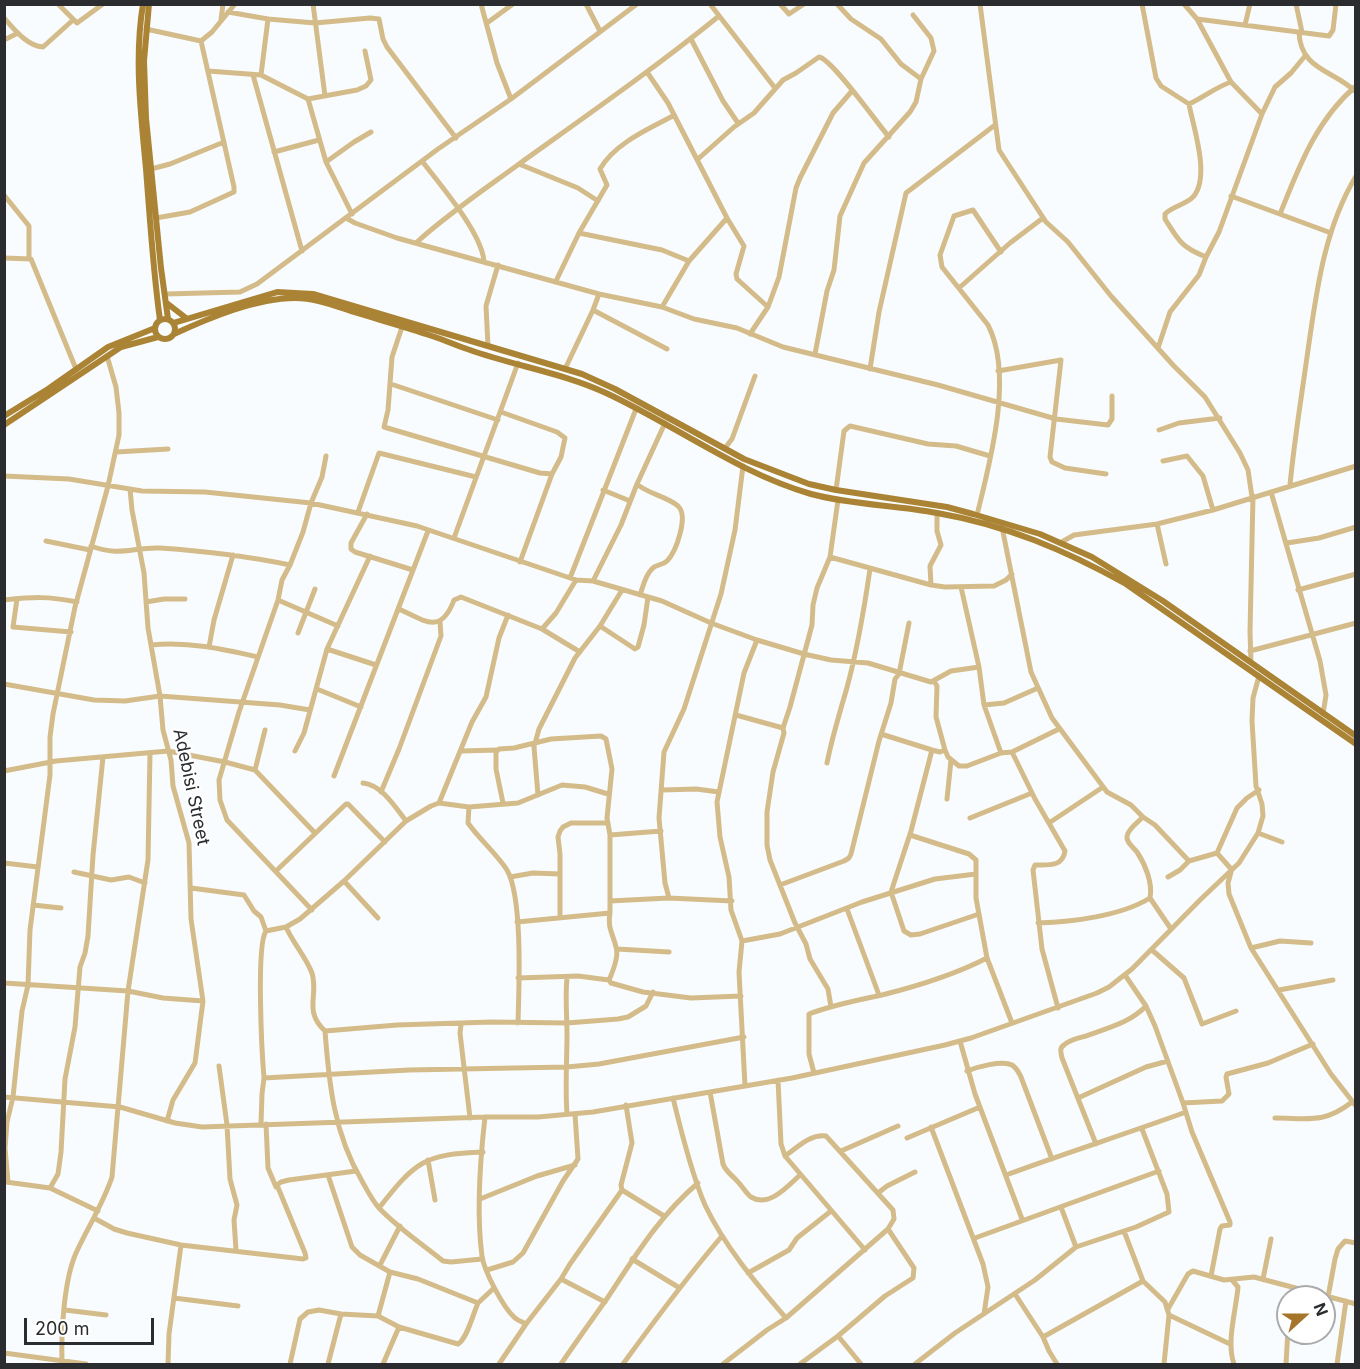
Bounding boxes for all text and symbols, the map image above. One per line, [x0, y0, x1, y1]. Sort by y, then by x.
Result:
street label: Adebisi Street [168, 727, 214, 847]
north arrow [1276, 1285, 1336, 1345]
text: N [1309, 1300, 1332, 1319]
scale bar [27, 1306, 158, 1344]
text: 200 m [35, 1318, 90, 1339]

